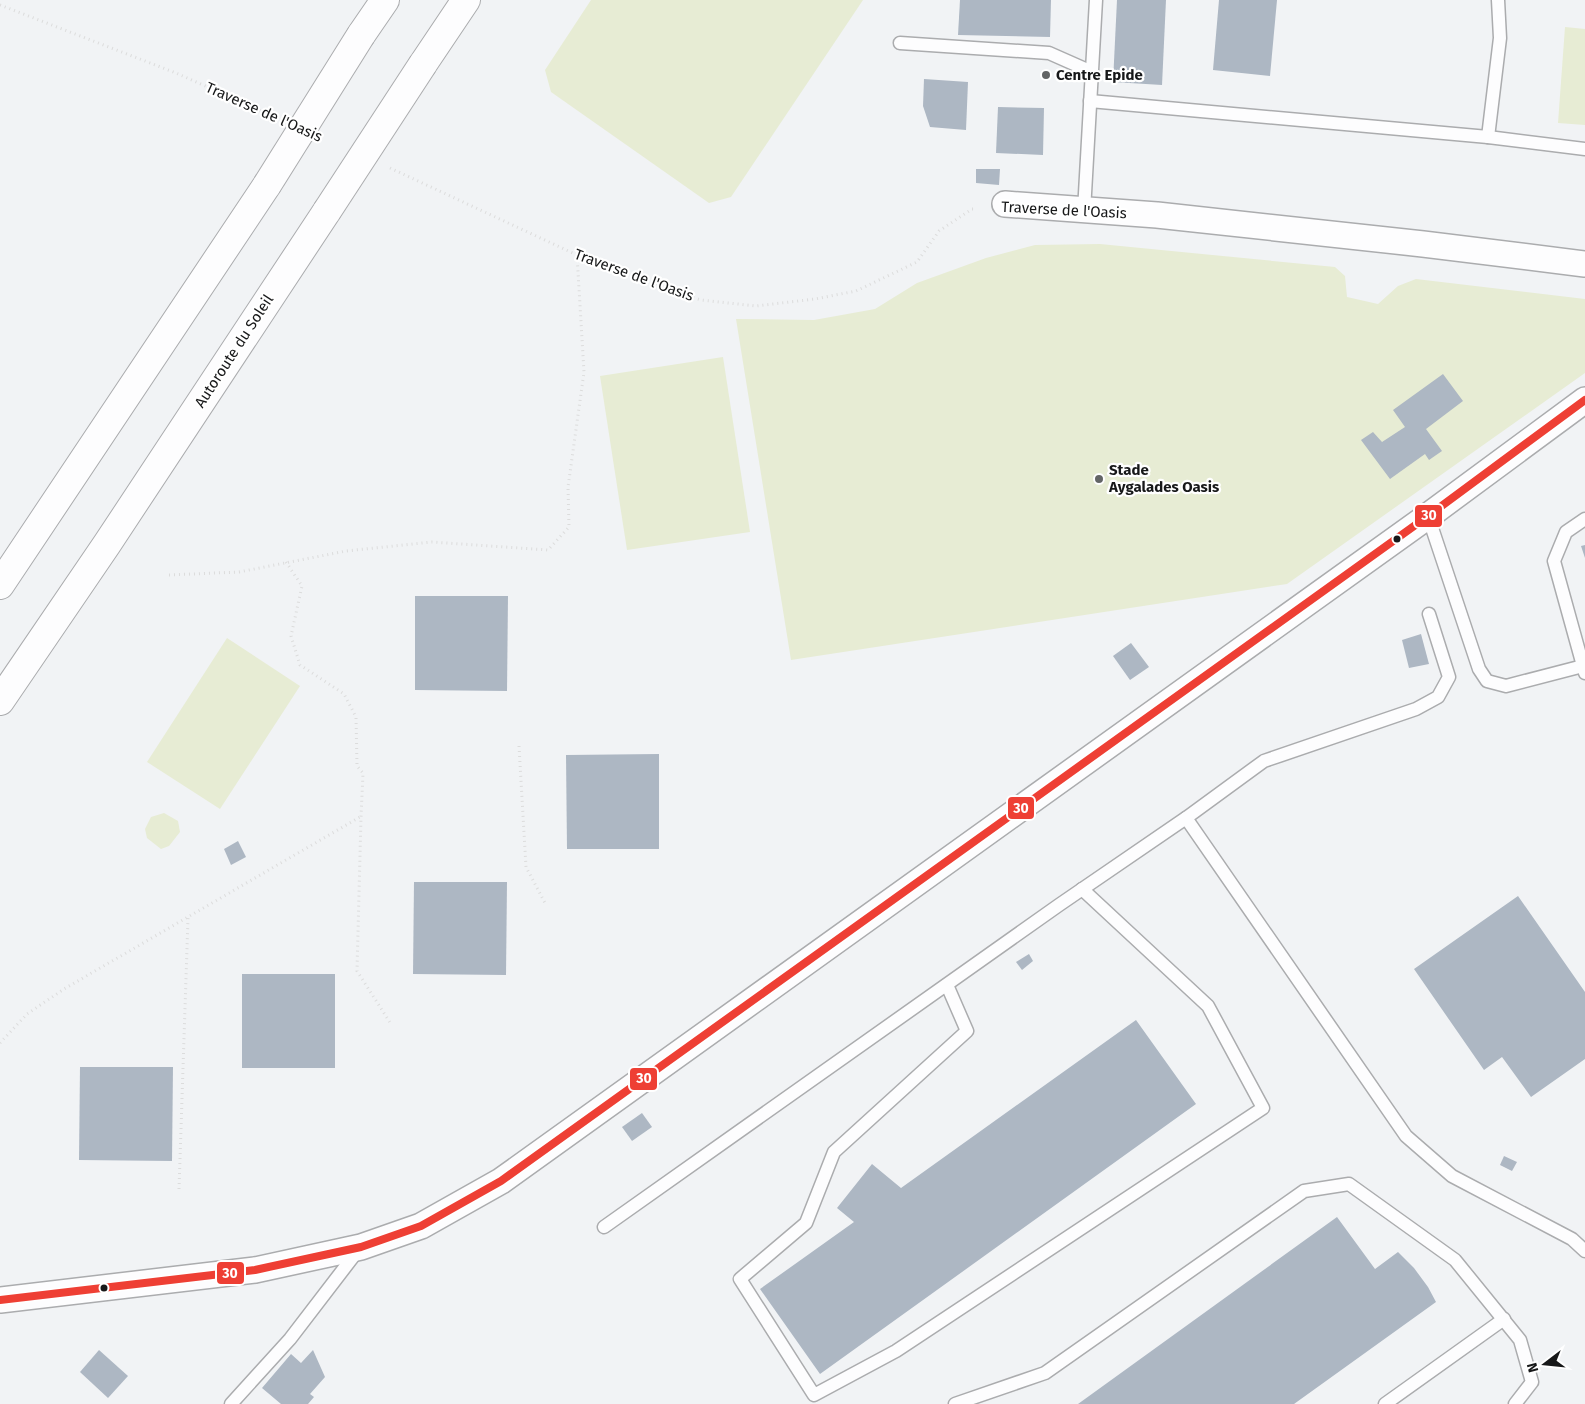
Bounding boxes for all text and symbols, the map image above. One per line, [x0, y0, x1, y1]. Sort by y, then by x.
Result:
place label: Centre Epide [1056, 66, 1143, 84]
marker: Centre Epide [1040, 69, 1052, 81]
street label: Traverse de l'Oasis [203, 78, 325, 146]
street label: Traverse de l'Oasis [1001, 198, 1127, 222]
street label: Traverse de l'Oasis [572, 245, 696, 305]
street label: Autoroute du Soleil [191, 291, 278, 411]
place label: Stade Aygalades Oasis [1108, 461, 1219, 496]
marker: Stade Aygalades Oasis [1093, 473, 1105, 485]
line badge: 30 [1414, 504, 1443, 528]
text: 30 [1420, 507, 1437, 524]
unlabelled marker [1392, 534, 1402, 544]
line badge: 30 [1007, 796, 1035, 820]
text: 30 [1012, 800, 1029, 817]
line badge: 30 [629, 1067, 658, 1091]
text: 30 [635, 1070, 652, 1087]
line badge: 30 [216, 1261, 245, 1285]
text: 30 [221, 1265, 238, 1282]
unlabelled marker [99, 1283, 109, 1293]
north arrow [1520, 1339, 1570, 1389]
text: N [1524, 1361, 1542, 1374]

